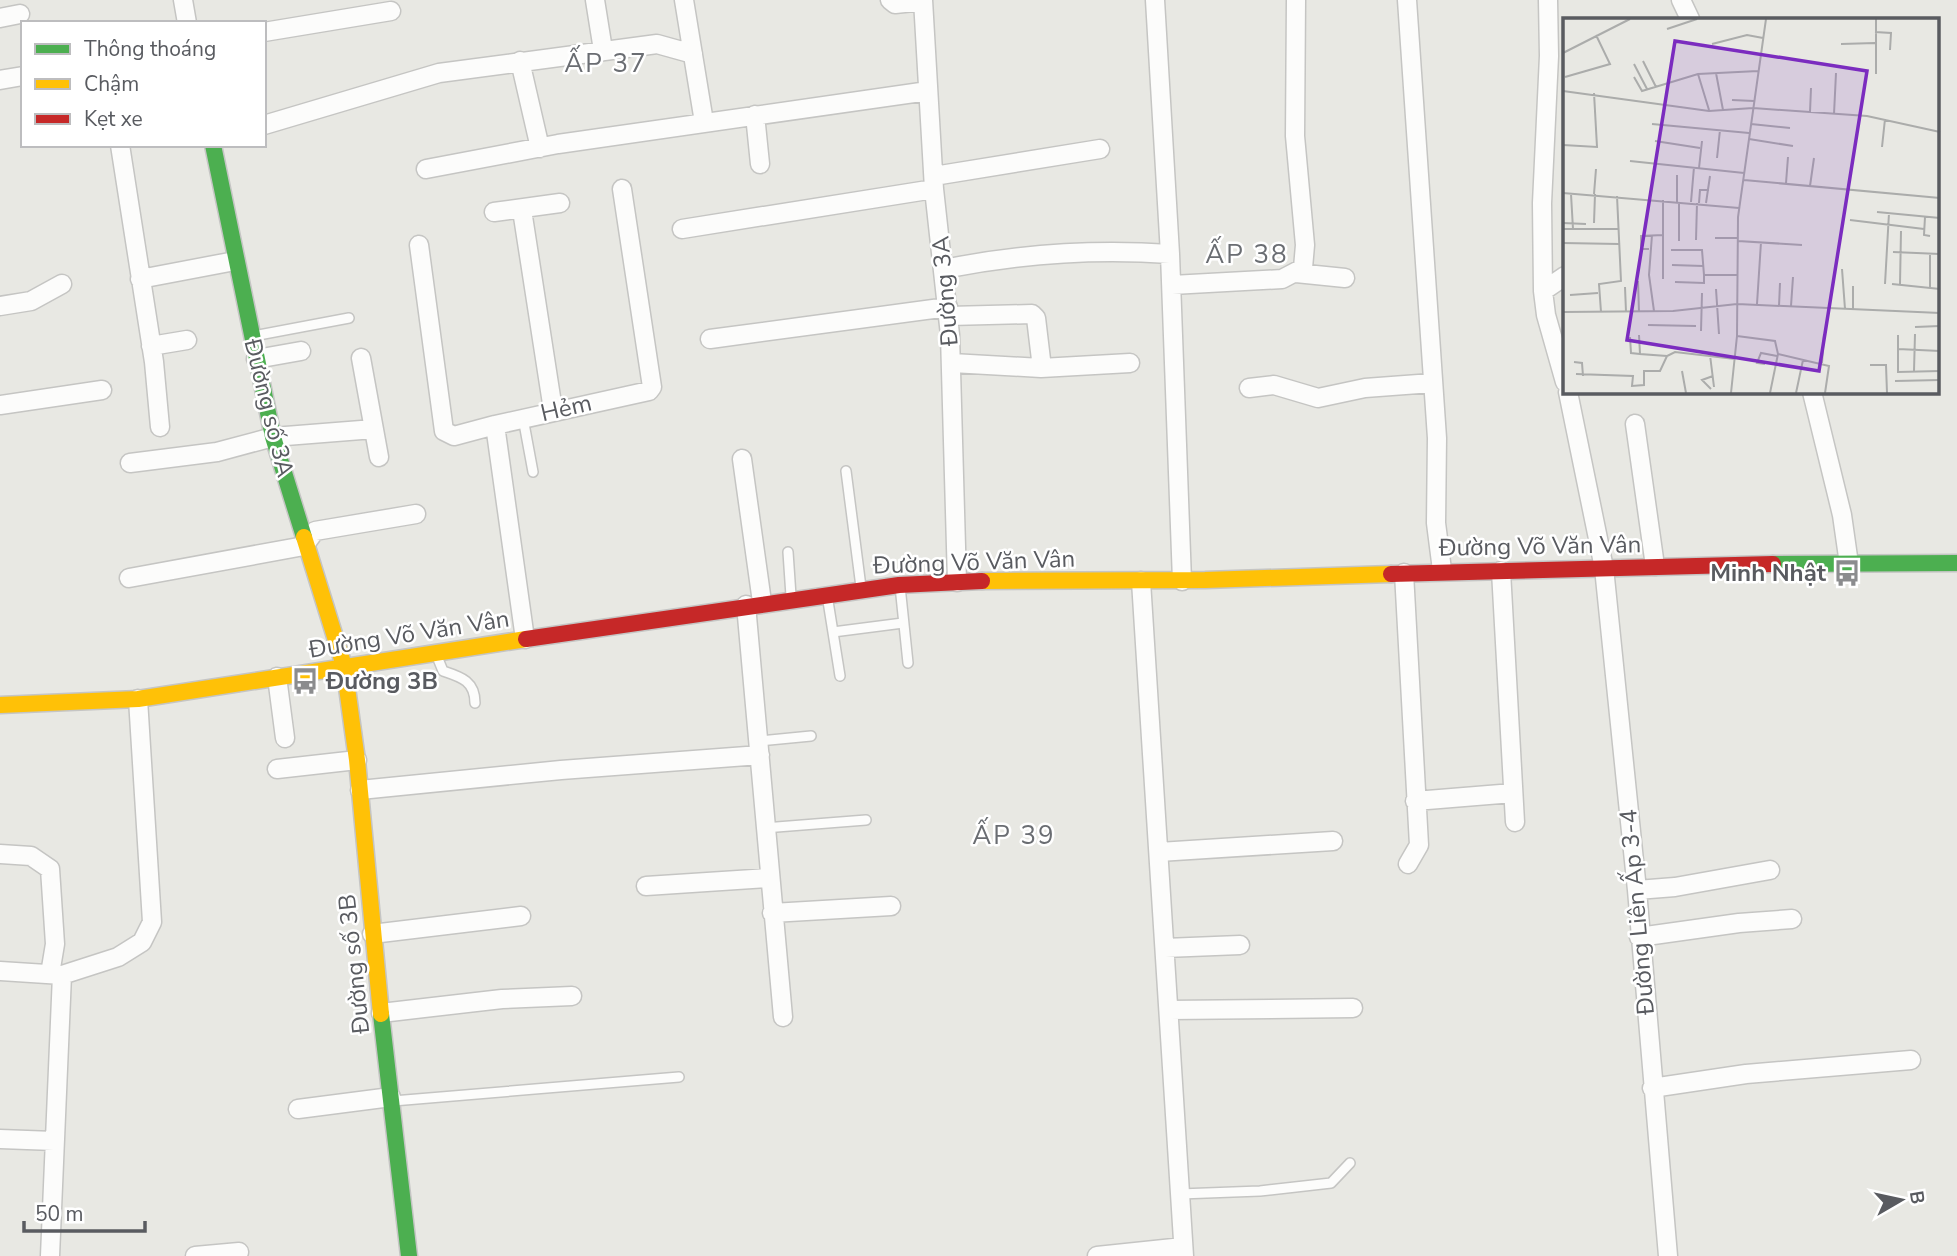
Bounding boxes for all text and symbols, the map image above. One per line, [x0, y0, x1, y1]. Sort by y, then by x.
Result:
inset map [1563, 18, 1940, 394]
legend [21, 21, 266, 147]
text: Thông thoáng [84, 35, 216, 63]
district label: ẤP 37 [564, 45, 648, 81]
text: Chậm [84, 70, 139, 98]
text: Kẹt xe [84, 105, 143, 133]
street label: Đường 3A [924, 234, 966, 348]
district label: ẤP 38 [1205, 236, 1289, 272]
street label: Đường số 3A [236, 335, 302, 481]
street label: Hẻm [537, 387, 595, 429]
street label: Đường Võ Văn Vân [1438, 528, 1641, 564]
street label: Đường Võ Văn Vân [871, 542, 1076, 582]
place label: Minh Nhật [1710, 557, 1827, 589]
bus stop icon: Minh Nhật [1832, 558, 1862, 588]
street label: Đường Võ Văn Vân [306, 602, 511, 666]
place label: Đường 3B [325, 665, 438, 697]
bus stop icon: Đường 3B [290, 666, 320, 696]
street label: Đường Liên Ấp 3-4 [1611, 808, 1662, 1017]
district label: ẤP 39 [972, 817, 1056, 853]
street label: Đường số 3B [331, 893, 377, 1036]
north arrow [1866, 1165, 1936, 1235]
text: B [1903, 1189, 1931, 1206]
scale bar [24, 1190, 145, 1234]
text: 50 m [35, 1200, 84, 1228]

